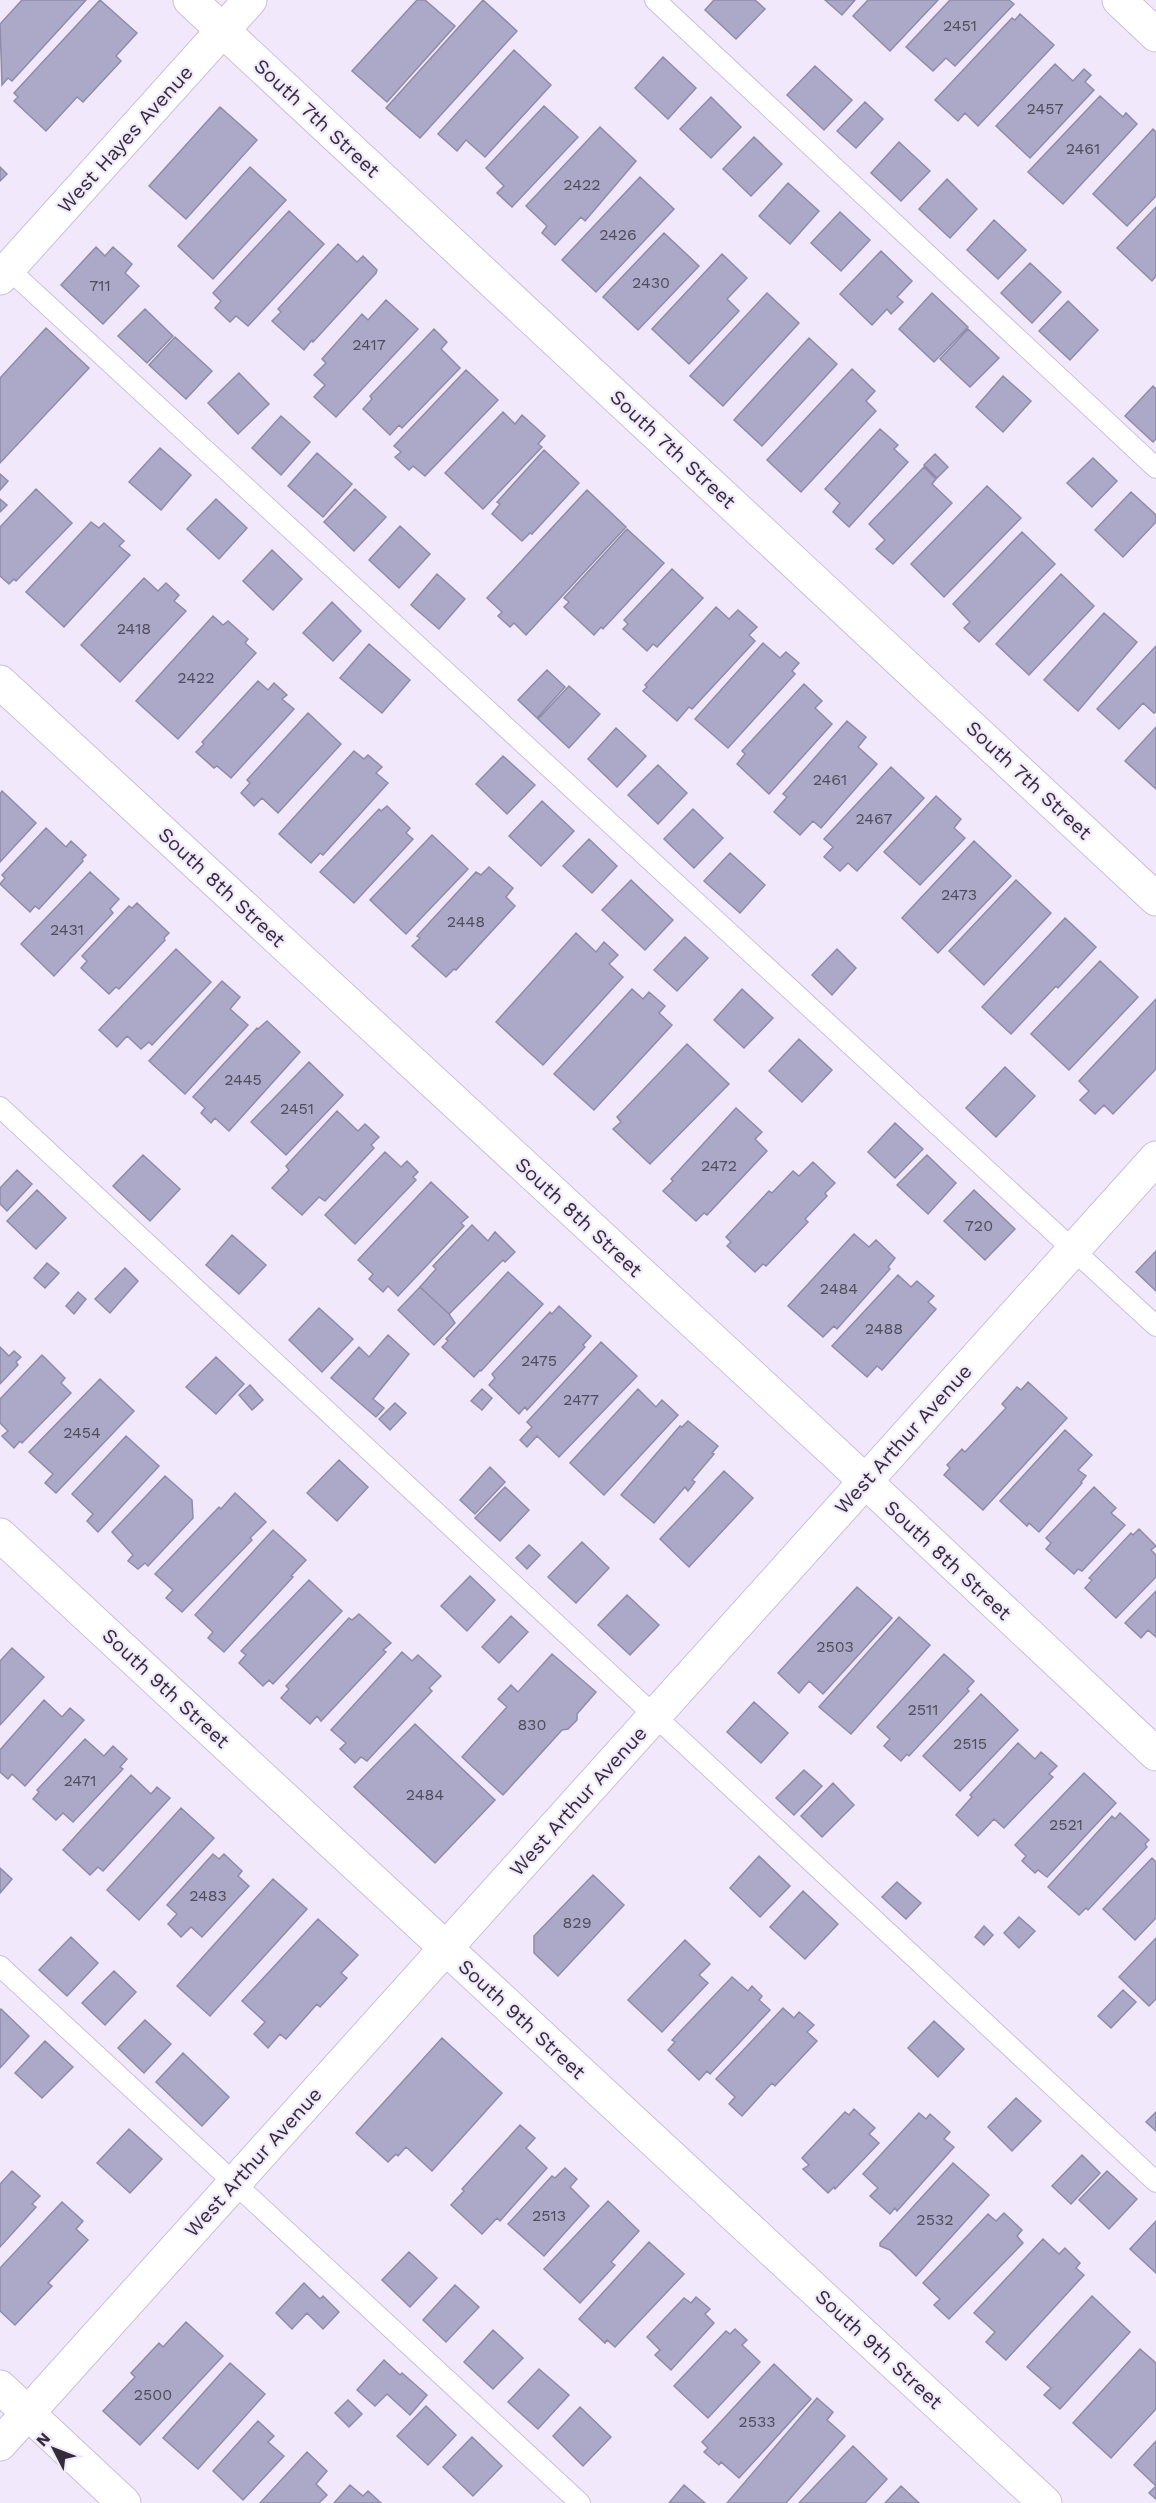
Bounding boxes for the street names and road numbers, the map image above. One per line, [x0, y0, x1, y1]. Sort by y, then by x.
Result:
street label: South 7th Street [249, 54, 385, 183]
street label: West Hayes Avenue [52, 60, 198, 218]
street label: South 7th Street [605, 385, 741, 514]
street label: South 7th Street [961, 716, 1097, 845]
street label: South 8th Street [154, 822, 291, 952]
street label: South 8th Street [511, 1152, 648, 1282]
street label: West Arthur Avenue [829, 1359, 977, 1519]
street label: South 8th Street [880, 1495, 1017, 1625]
street label: South 9th Street [98, 1623, 235, 1753]
street label: West Arthur Avenue [504, 1721, 652, 1881]
street label: South 9th Street [454, 1954, 591, 2084]
street label: West Arthur Avenue [179, 2082, 327, 2242]
street label: South 9th Street [811, 2284, 948, 2414]

